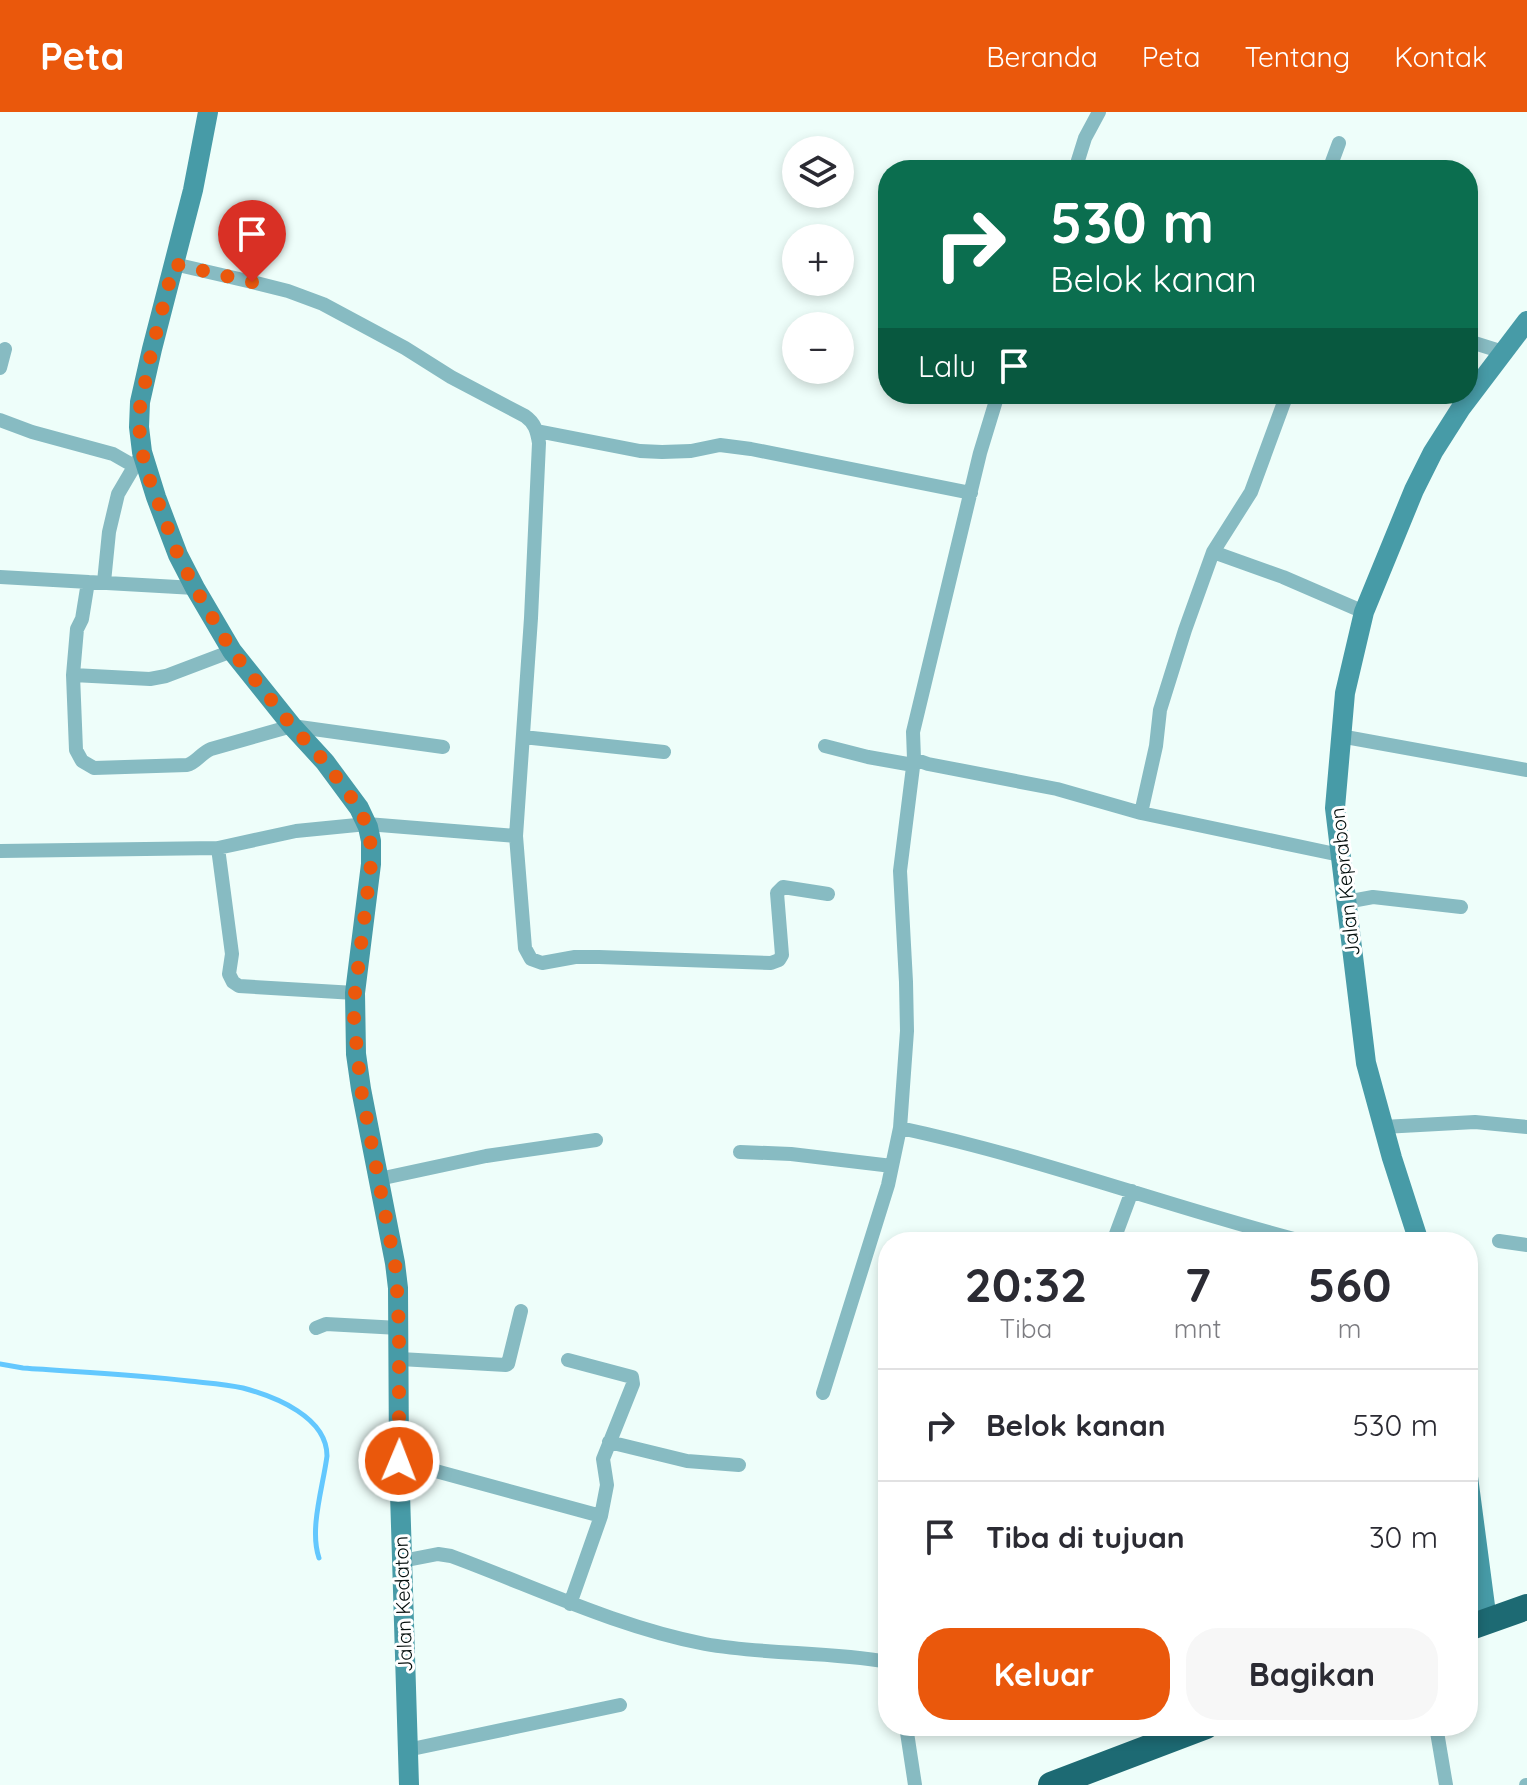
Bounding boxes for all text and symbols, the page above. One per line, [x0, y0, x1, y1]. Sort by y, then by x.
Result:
text: Peta [40, 32, 124, 80]
text: Beranda [986, 39, 1098, 74]
text: Peta [1142, 39, 1200, 74]
text: Tentang [1244, 39, 1350, 74]
text: Kontak [1394, 39, 1487, 74]
map controls [782, 136, 854, 384]
button: layers [782, 136, 854, 208]
text: 530 m [1050, 187, 1214, 257]
icon: right [918, 192, 1022, 296]
pin [218, 200, 286, 282]
icon: arrive [230, 212, 274, 256]
button: + [782, 224, 854, 296]
text: Belok kanan [1050, 256, 1257, 301]
button: − [782, 312, 854, 384]
icon: arrive [992, 344, 1036, 388]
text: Lalu [918, 347, 976, 385]
street label: Jalan Keprabon [1324, 807, 1365, 958]
text: 20:32 [964, 1254, 1087, 1314]
text: 7 [1184, 1254, 1211, 1314]
text: 560 [1308, 1254, 1392, 1314]
text: Tiba [1000, 1312, 1052, 1345]
text: mnt [1174, 1312, 1221, 1345]
text: m [1338, 1312, 1362, 1345]
icon: right [918, 1403, 962, 1447]
text: Belok kanan [986, 1406, 1166, 1444]
text: 530 m [1353, 1406, 1438, 1444]
position arrow [357, 1419, 441, 1503]
icon: arrive [918, 1515, 962, 1559]
text: Tiba di tujuan [986, 1518, 1185, 1556]
text: 30 m [1369, 1518, 1438, 1556]
street label: Jalan Kedaton [388, 1535, 417, 1673]
button: Keluar [918, 1628, 1170, 1720]
button: Bagikan [1186, 1628, 1438, 1720]

